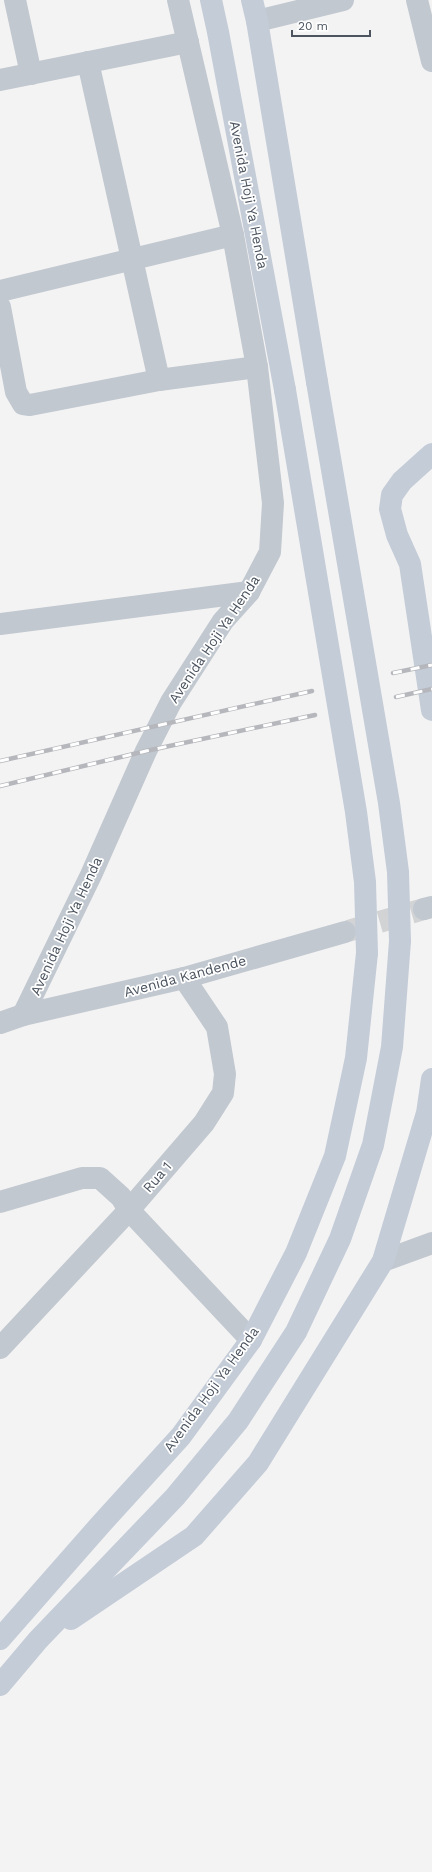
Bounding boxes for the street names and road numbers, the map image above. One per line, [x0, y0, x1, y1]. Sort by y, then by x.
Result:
street label: Avenida Hoji Ya Henda [227, 120, 271, 271]
street label: Avenida Hoji Ya Henda [165, 572, 263, 706]
street label: Avenida Hoji Ya Henda [27, 854, 105, 998]
street label: Avenida Kandende [122, 952, 248, 1000]
street label: Rua 1 [139, 1158, 175, 1196]
street label: Avenida Hoji Ya Henda [160, 1323, 262, 1455]

